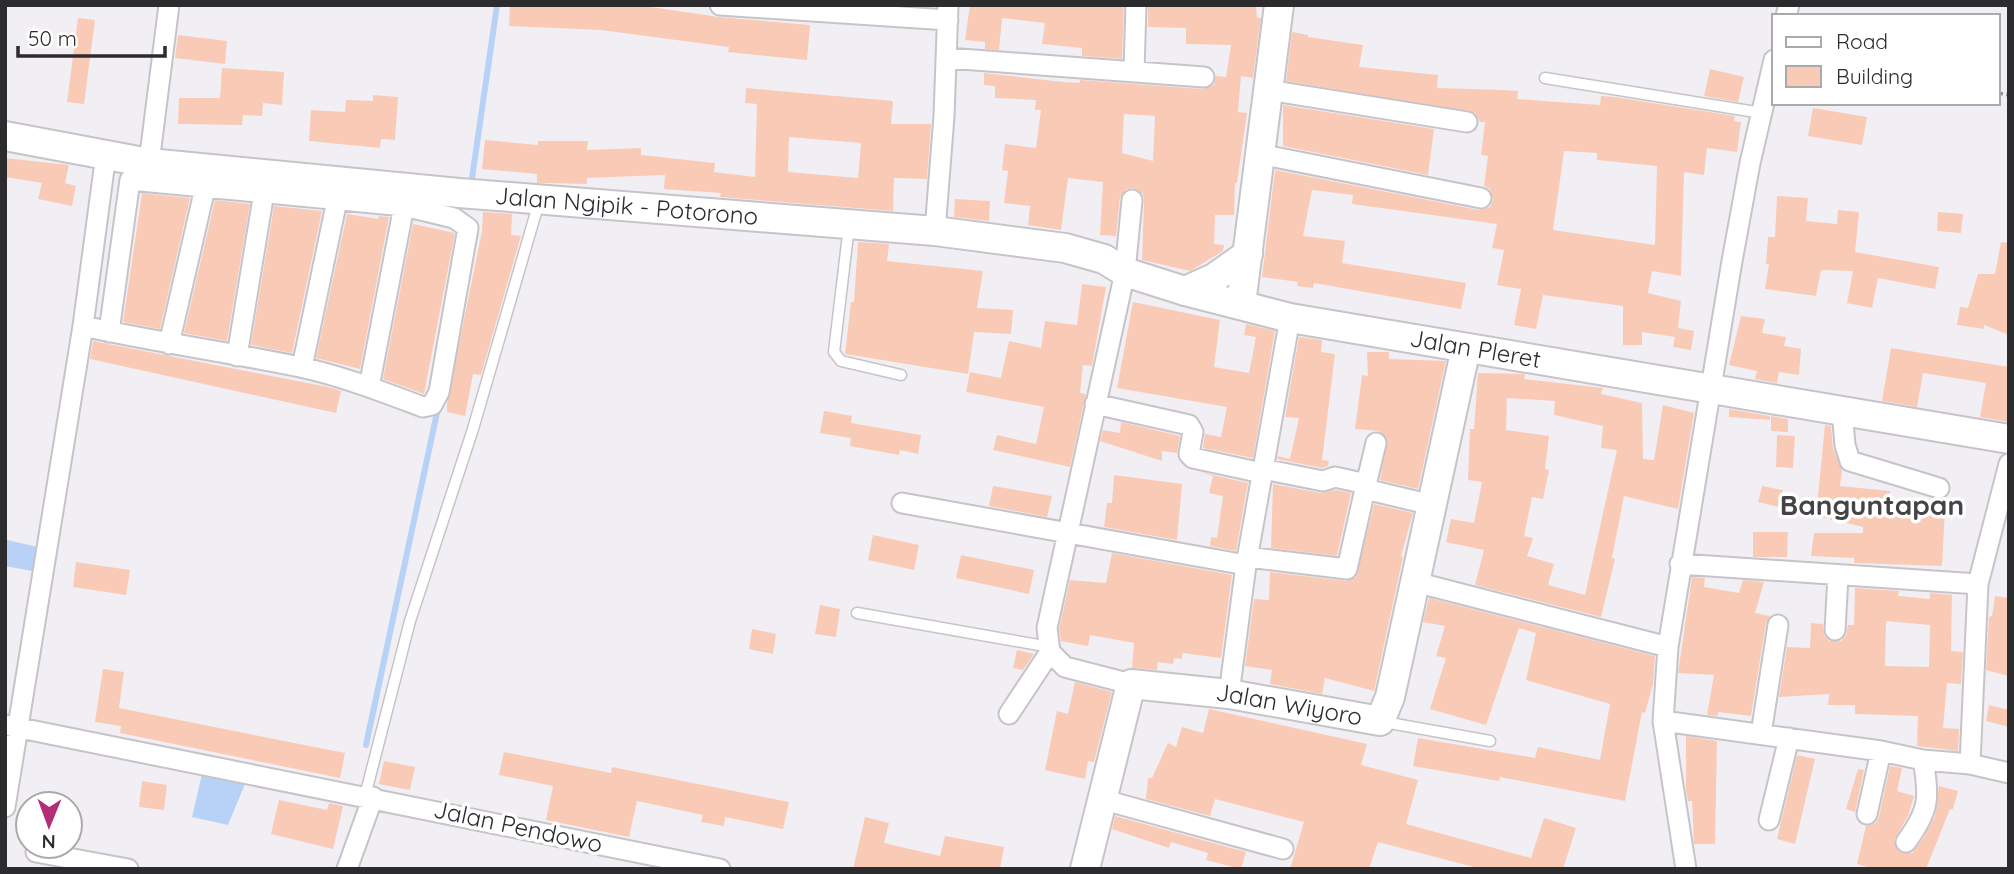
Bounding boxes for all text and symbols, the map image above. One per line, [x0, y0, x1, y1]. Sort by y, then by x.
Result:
scale bar [18, 14, 164, 58]
legend [1772, 14, 2000, 105]
text: 50 m [28, 25, 77, 51]
text: Road [1836, 28, 1888, 54]
text: Building [1836, 63, 1913, 89]
street label: Jalan Ngipik - Potorono [494, 180, 759, 231]
street label: Jalan Pleret [1408, 322, 1543, 374]
district label: Banguntapan [1780, 487, 1964, 522]
street label: Jalan Wiyoro [1214, 677, 1365, 732]
north arrow [14, 790, 84, 860]
street label: Jalan Pendowo [431, 793, 605, 859]
text: N [42, 830, 56, 854]

